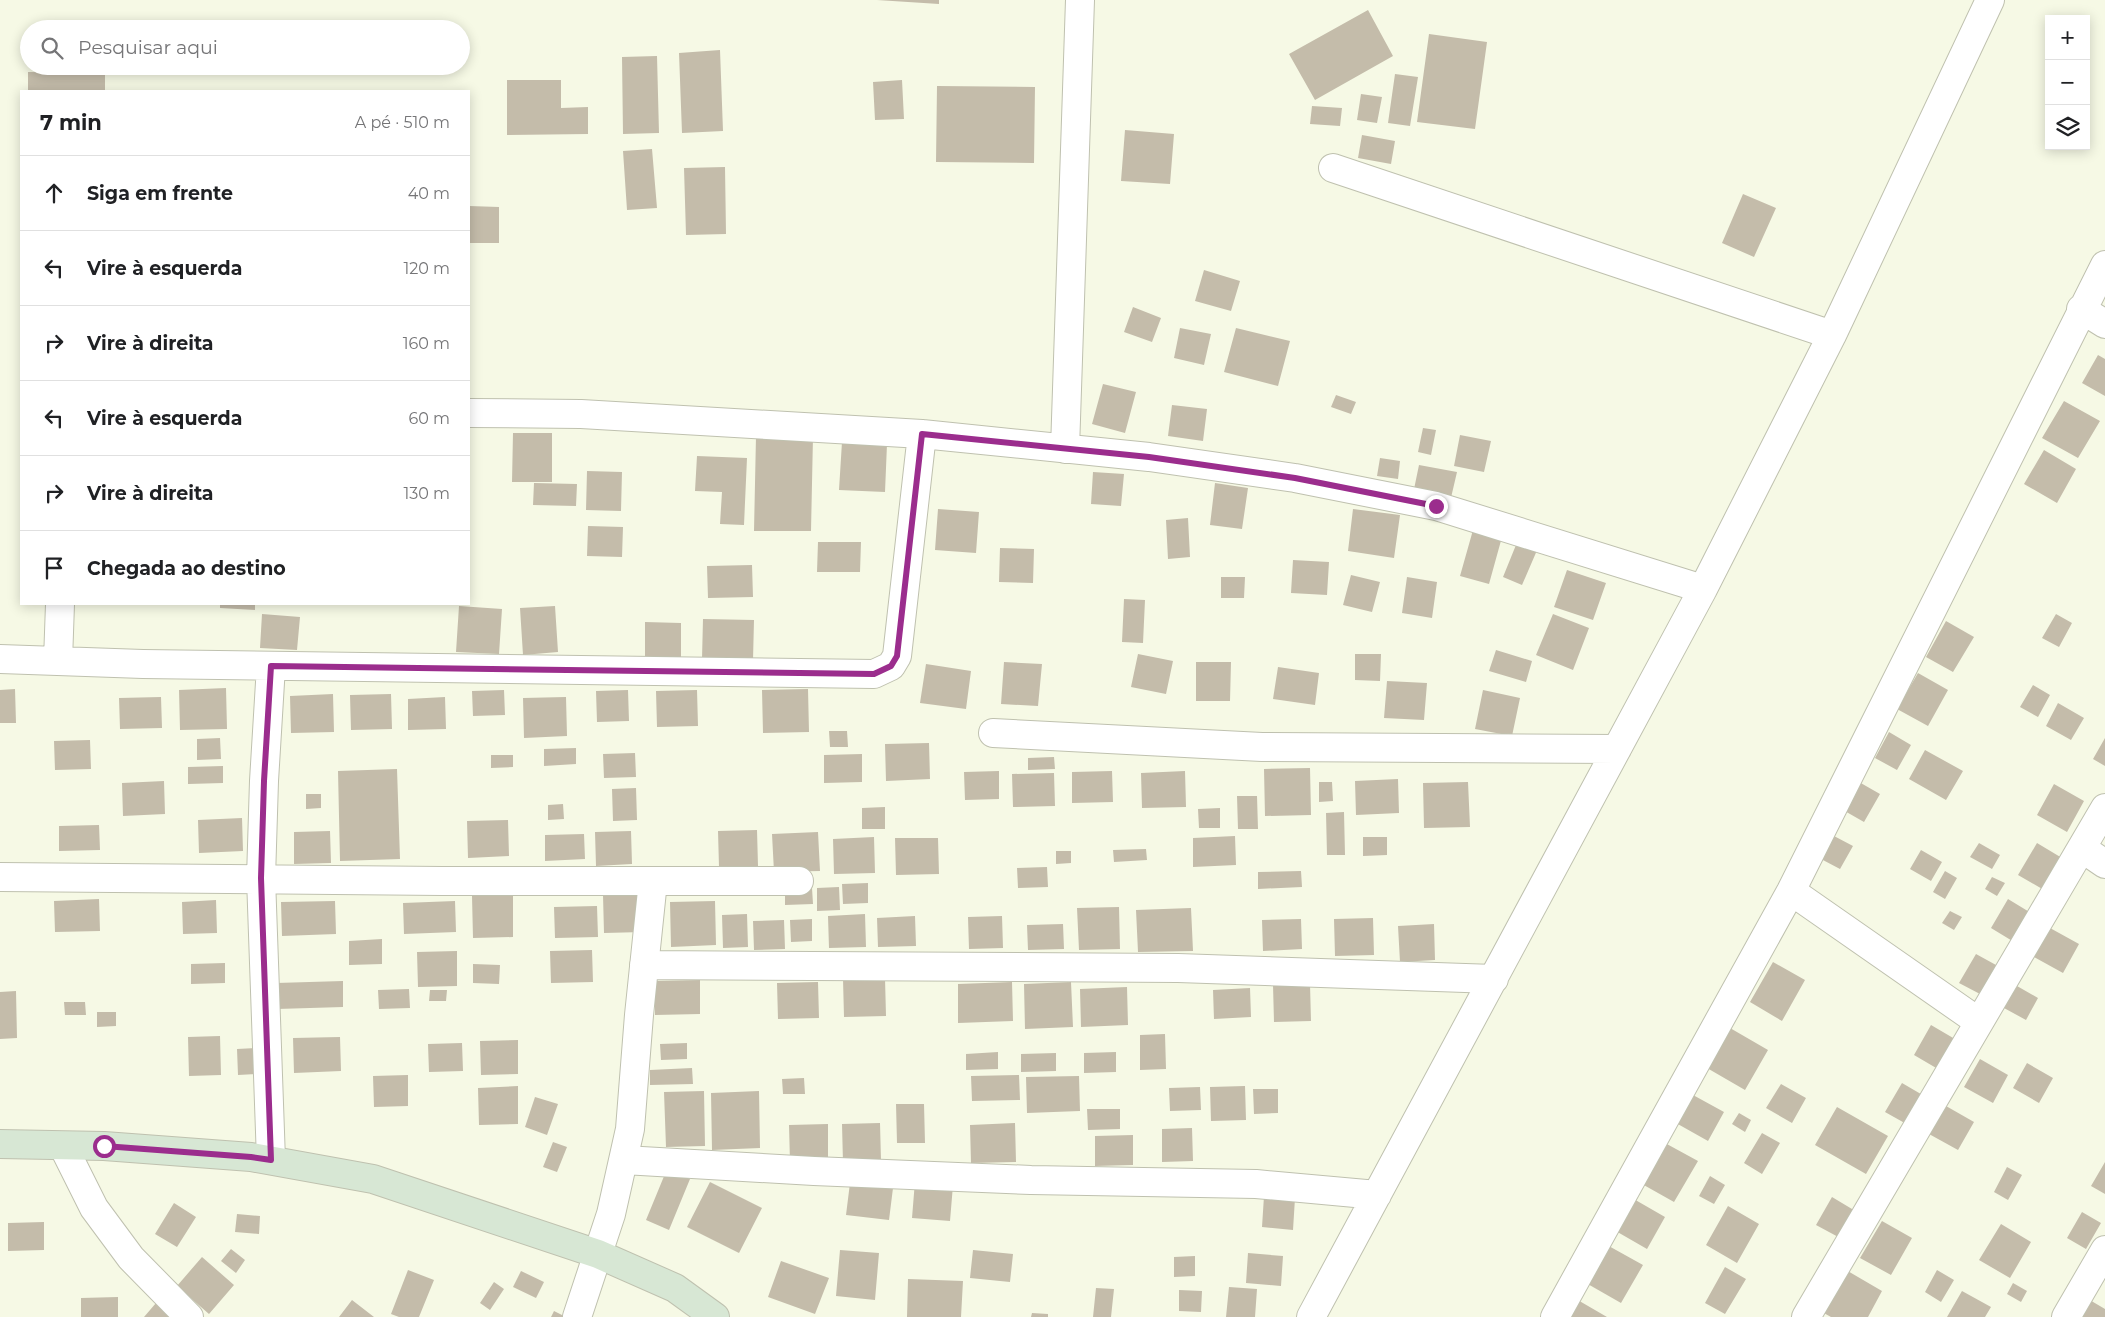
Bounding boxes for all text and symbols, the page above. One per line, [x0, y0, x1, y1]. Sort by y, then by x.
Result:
map controls [2045, 15, 2090, 150]
button: + [2045, 15, 2090, 60]
search box [20, 20, 470, 75]
icon: search [38, 34, 66, 62]
text: Pesquisar aqui [78, 36, 218, 59]
button: − [2045, 60, 2090, 105]
button: layers [2045, 105, 2090, 150]
text: 7 min [40, 110, 102, 135]
text: A pé · 510 m [355, 113, 450, 132]
icon: ahead [40, 179, 68, 207]
text: Siga em frente [87, 182, 233, 205]
text: 40 m [408, 184, 450, 203]
icon: left [40, 254, 68, 282]
text: Vire à esquerda [87, 257, 242, 280]
text: 120 m [403, 259, 450, 278]
icon: right [40, 329, 68, 357]
text: Vire à direita [87, 332, 214, 355]
text: 160 m [403, 334, 450, 353]
icon: left [40, 404, 68, 432]
text: Vire à esquerda [87, 407, 242, 430]
text: 60 m [408, 409, 450, 428]
icon: right [40, 479, 68, 507]
text: Vire à direita [87, 482, 214, 505]
text: 130 m [403, 484, 450, 503]
route end [1425, 495, 1448, 518]
icon: arrive [40, 554, 68, 582]
text: Chegada ao destino [87, 557, 286, 580]
route start [93, 1135, 116, 1158]

